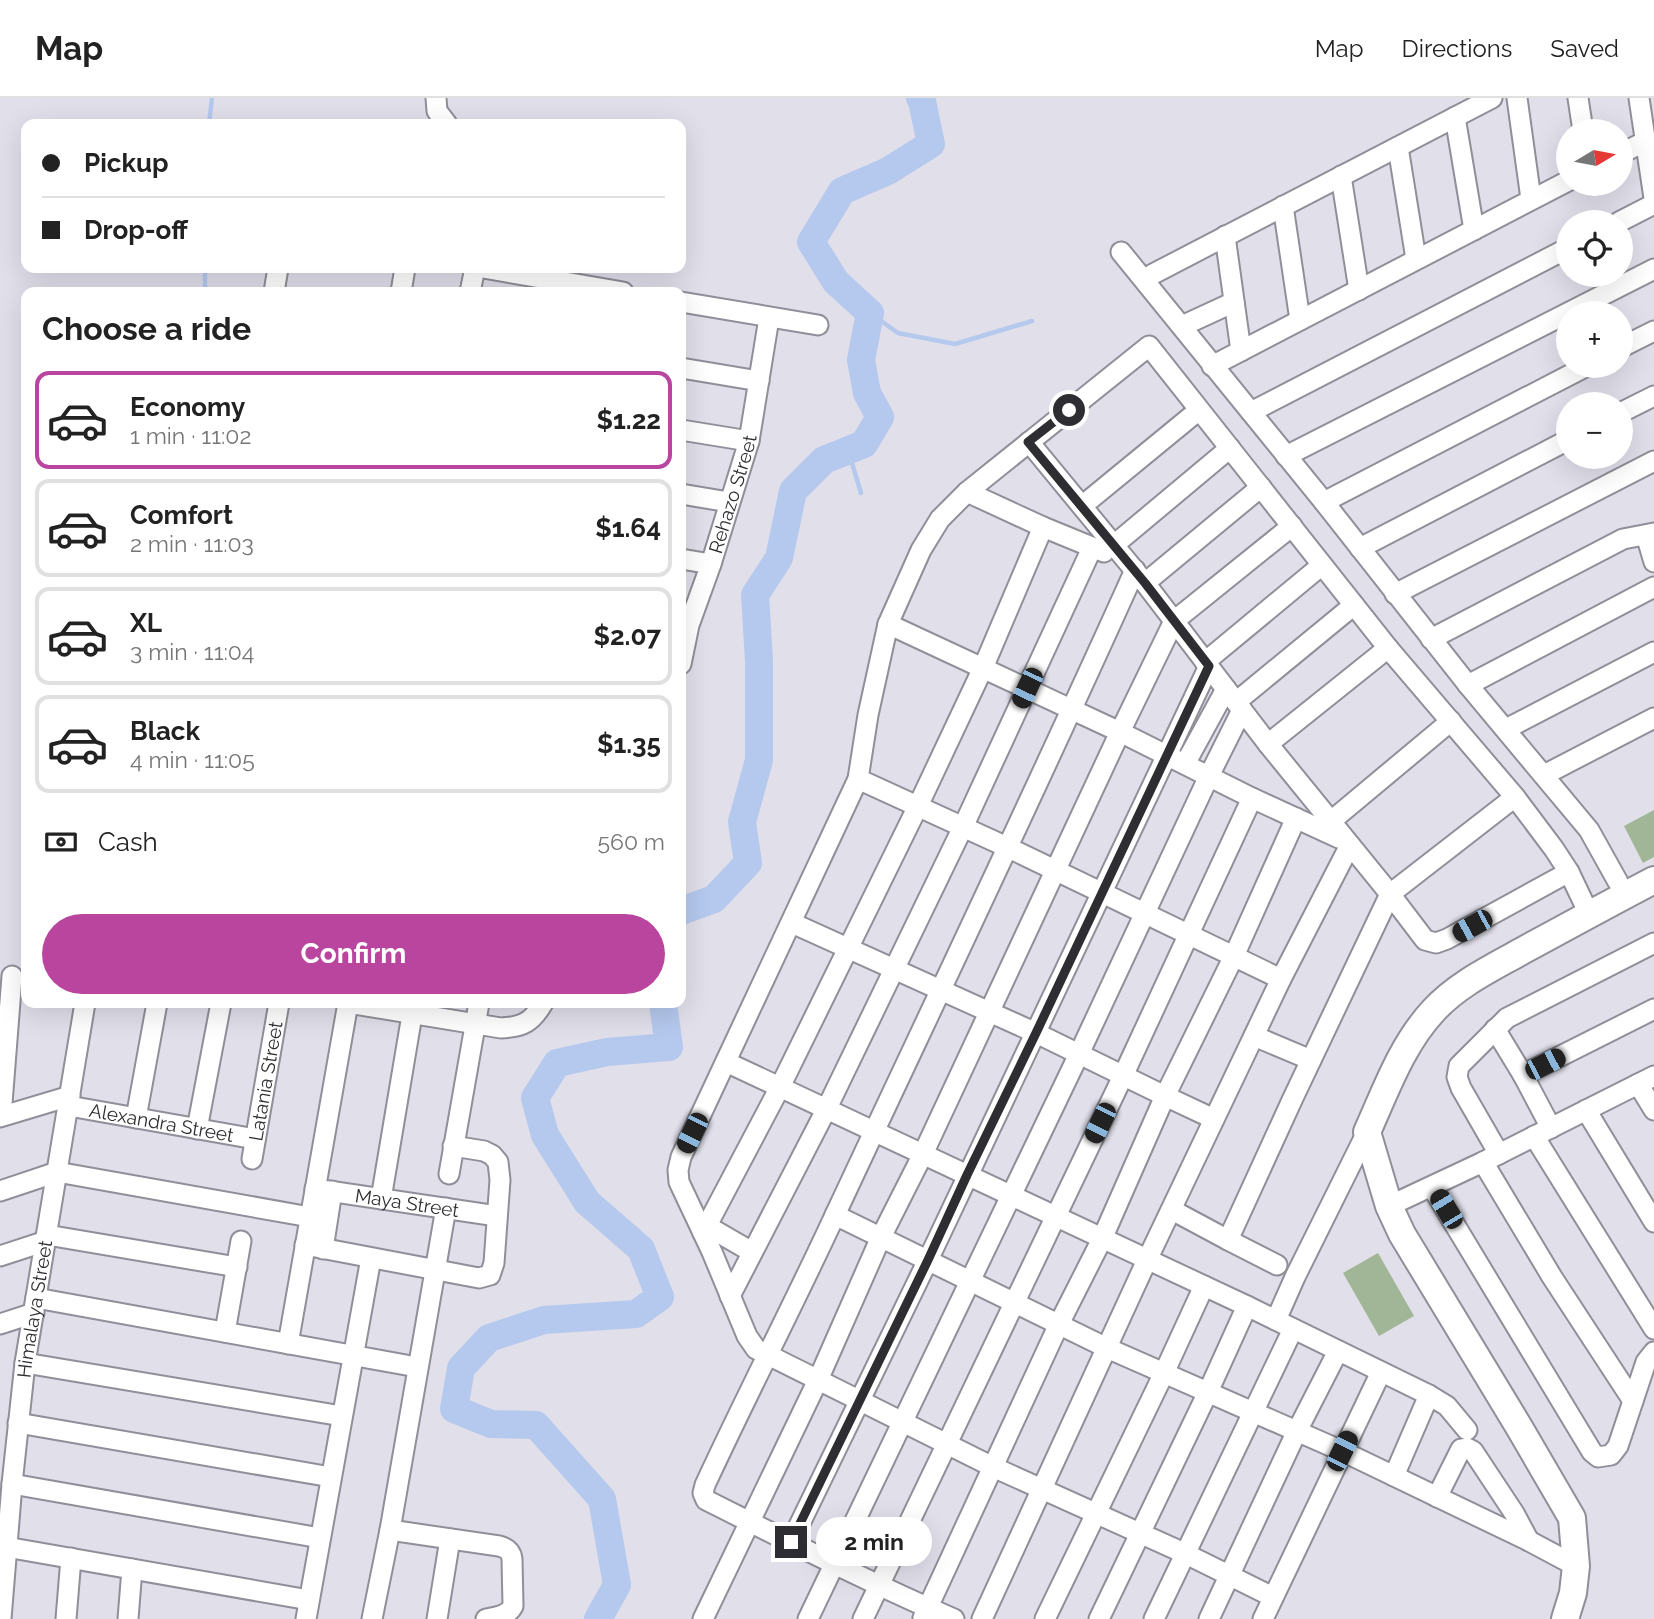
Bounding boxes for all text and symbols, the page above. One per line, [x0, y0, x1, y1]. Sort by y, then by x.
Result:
text: Map [35, 29, 103, 68]
text: Map [1315, 34, 1364, 63]
text: Directions [1402, 34, 1512, 63]
text: Saved [1550, 34, 1619, 63]
north arrow [1556, 119, 1633, 196]
map controls [1556, 119, 1633, 469]
text: Pickup [84, 148, 169, 178]
button: locate [1556, 210, 1633, 287]
text: Drop-off [84, 215, 188, 245]
button: + [1556, 301, 1633, 378]
text: Choose a ride [42, 310, 251, 347]
icon: car [46, 389, 109, 452]
text: Economy [130, 392, 245, 422]
button: − [1556, 392, 1633, 469]
route start [1053, 394, 1085, 426]
text: $1.22 [596, 405, 661, 435]
text: 1 min · 11:02 [130, 422, 251, 449]
street label: Rehazo Street [704, 433, 761, 556]
icon: car [46, 497, 109, 560]
text: Comfort [130, 500, 233, 530]
text: $1.64 [595, 513, 661, 543]
text: 2 min · 11:03 [130, 530, 254, 557]
icon: car [46, 605, 109, 668]
text: XL [130, 608, 162, 638]
text: $2.07 [593, 621, 661, 651]
text: 3 min · 11:04 [130, 638, 254, 665]
car [1009, 665, 1046, 711]
icon: car [46, 713, 109, 776]
text: Black [130, 716, 200, 746]
text: $1.35 [597, 729, 661, 759]
text: 4 min · 11:05 [130, 746, 255, 773]
icon: cash [42, 823, 80, 861]
text: Cash [98, 827, 158, 857]
text: 560 m [598, 828, 665, 855]
car [1449, 907, 1496, 945]
button: Confirm [42, 914, 665, 994]
street label: Latania Street [244, 1019, 287, 1143]
car [1522, 1045, 1569, 1083]
street label: Alexandra Street [88, 1099, 236, 1146]
car [1082, 1100, 1119, 1146]
car [674, 1110, 711, 1156]
street label: Maya Street [354, 1184, 461, 1221]
car [1427, 1186, 1466, 1232]
street label: Himalaya Street [12, 1238, 56, 1379]
car [1324, 1428, 1361, 1474]
callout: 2 min [816, 1518, 931, 1566]
route end [775, 1526, 807, 1558]
text: 2 min [844, 1528, 904, 1555]

